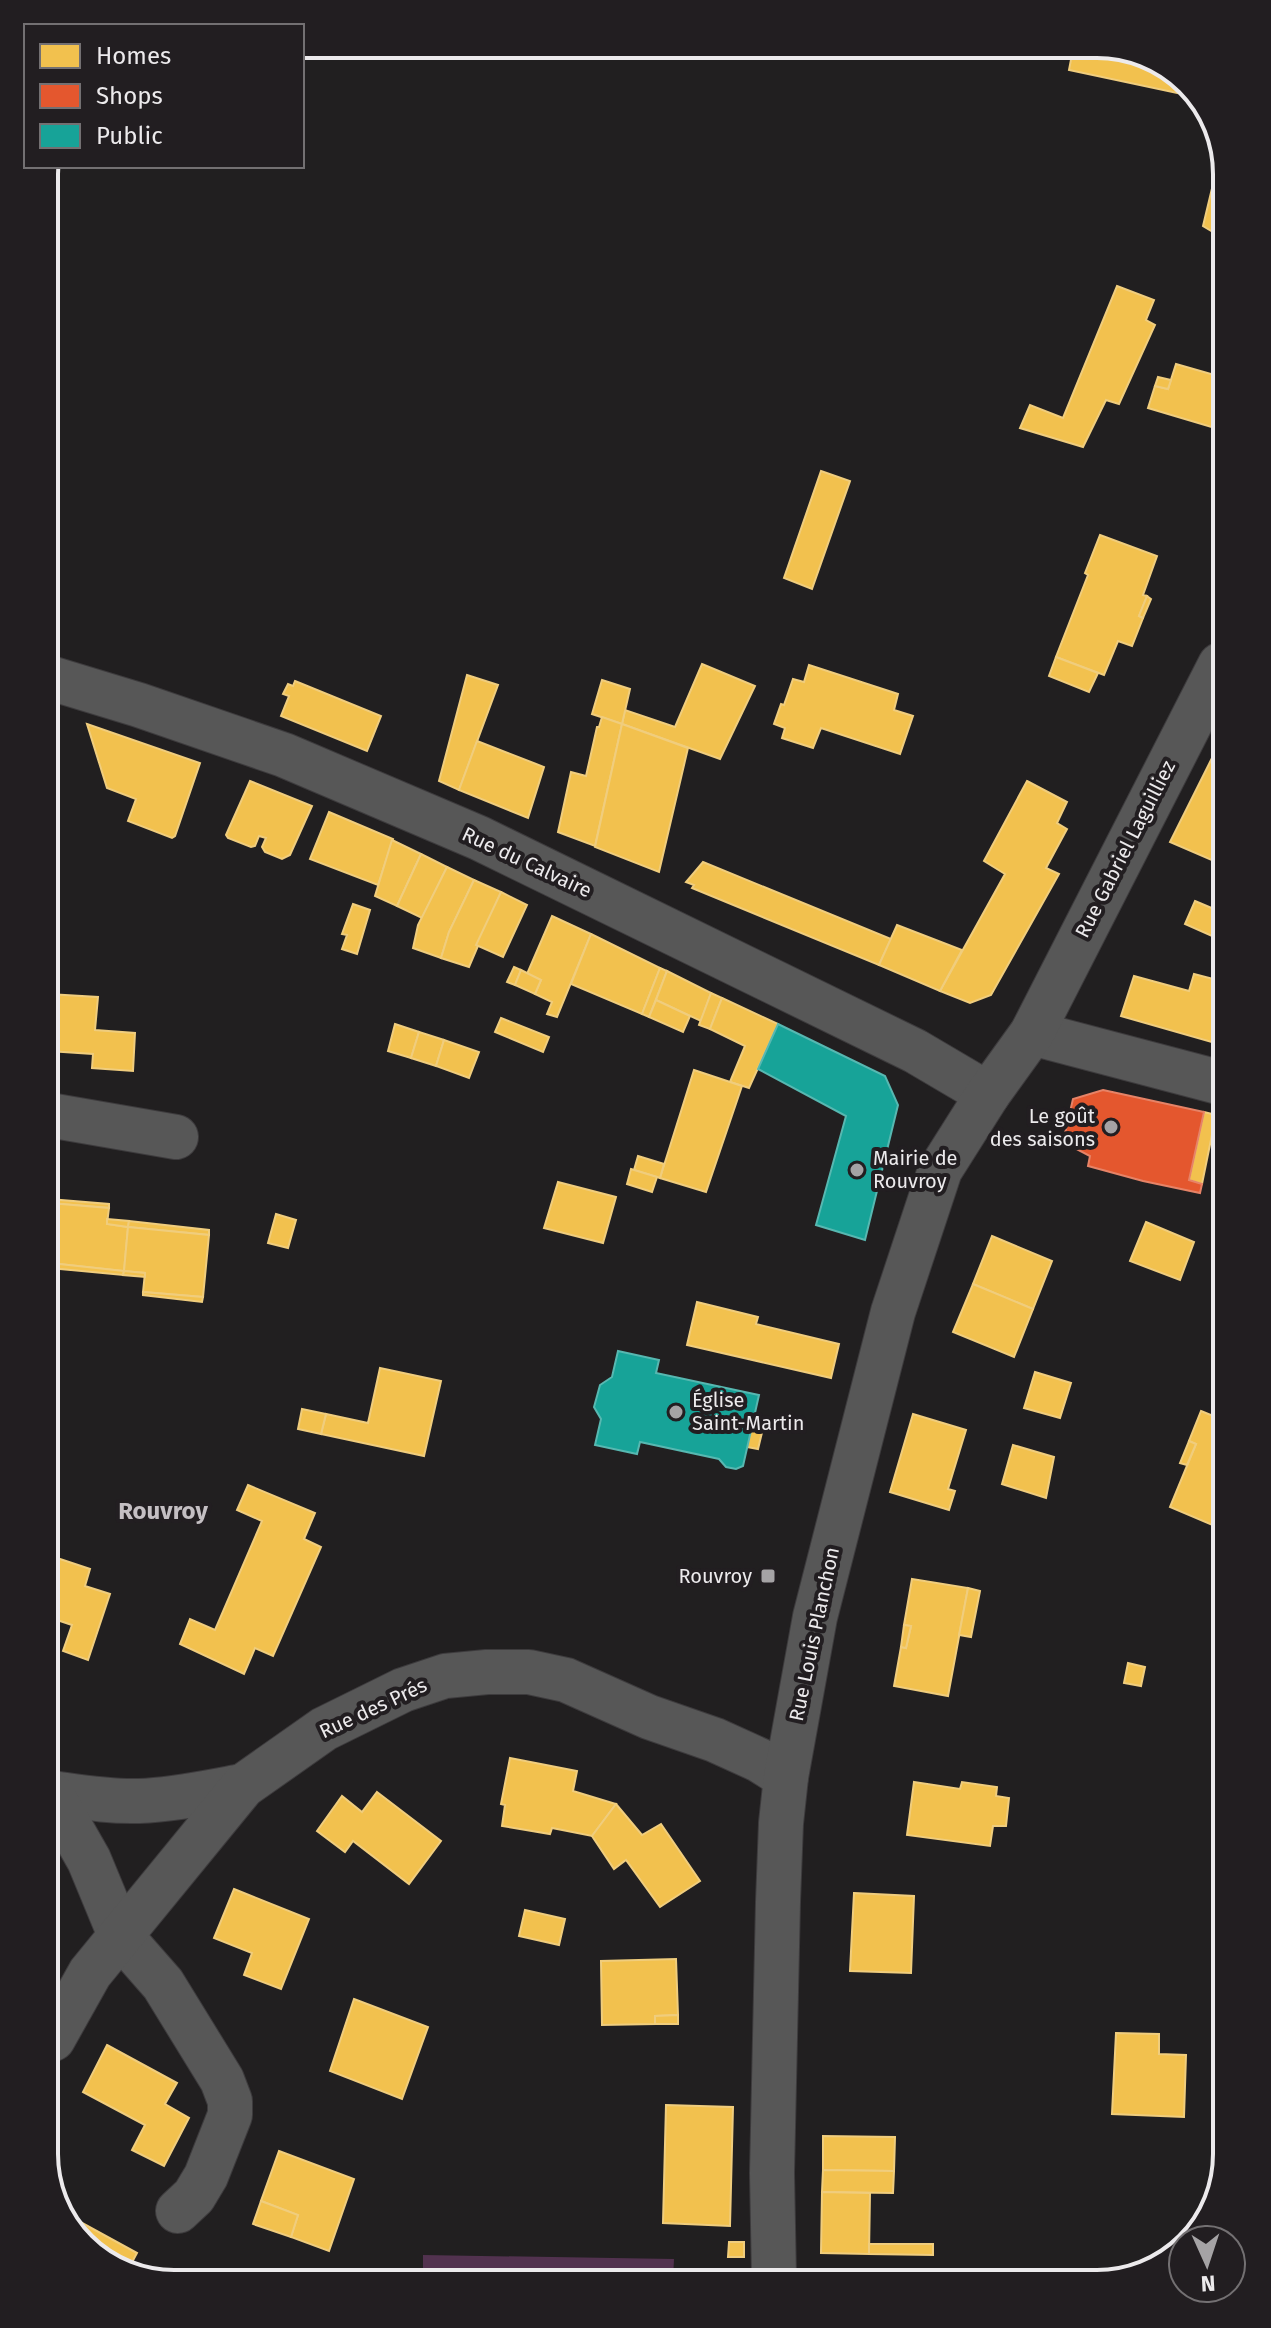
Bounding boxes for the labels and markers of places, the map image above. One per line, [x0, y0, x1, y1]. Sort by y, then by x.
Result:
place label: Le goût des saisons [990, 1104, 1096, 1151]
marker: Le goût des saisons [1102, 1118, 1120, 1136]
place label: Mairie de Rouvroy [873, 1146, 958, 1193]
marker: Mairie de Rouvroy [848, 1161, 866, 1179]
place label: Église Saint-Martin [692, 1388, 804, 1435]
marker: Église Saint-Martin [667, 1403, 685, 1421]
place label: Rouvroy [678, 1564, 752, 1588]
marker: Rouvroy [759, 1567, 777, 1585]

